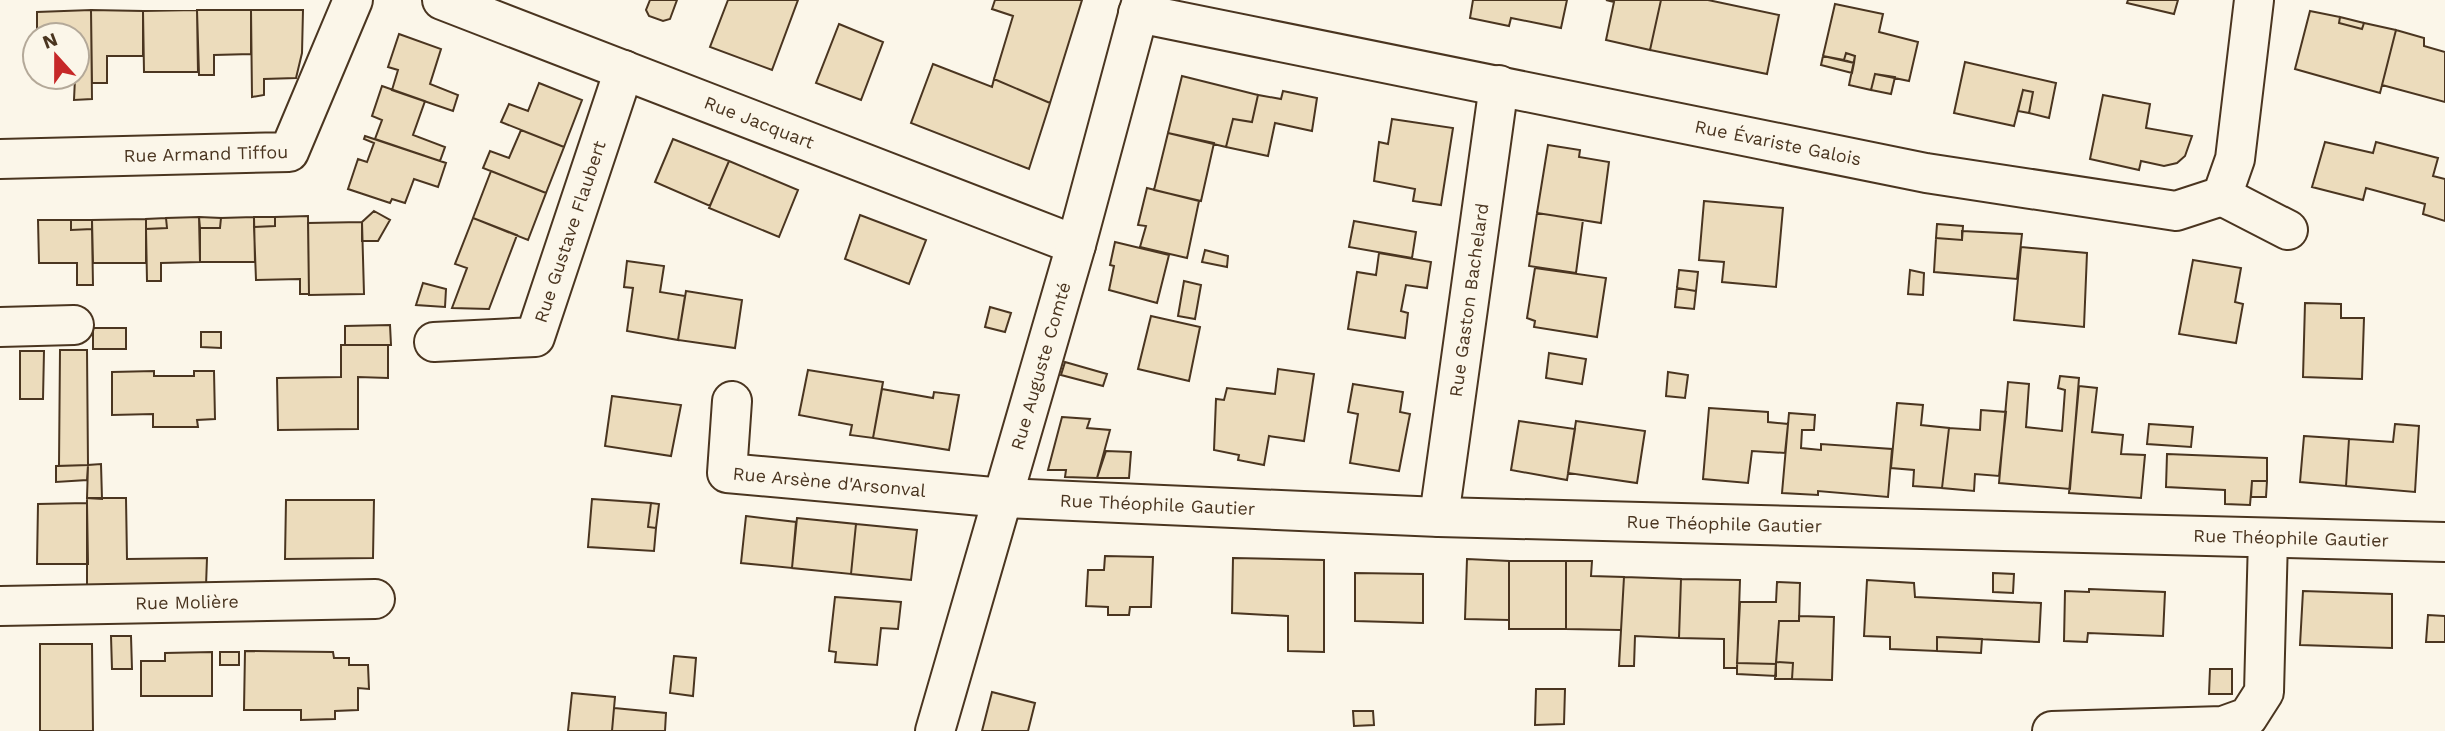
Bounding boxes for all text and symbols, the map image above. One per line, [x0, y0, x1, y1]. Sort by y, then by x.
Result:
north arrow [21, 21, 91, 91]
text: N [39, 27, 61, 54]
street label: Rue Jacquart [701, 91, 818, 153]
street label: Rue Évariste Galois [1693, 115, 1863, 170]
street label: Rue Gustave Flaubert [530, 138, 610, 325]
street label: Rue Armand Tiffou [123, 141, 288, 166]
street label: Rue Gaston Bachelard [1445, 202, 1492, 398]
street label: Rue Auguste Comté [1006, 279, 1075, 452]
street label: Rue Arsène d'Arsonval [732, 463, 927, 501]
street label: Rue Théophile Gautier [1059, 489, 1256, 519]
street label: Rue Théophile Gautier [1626, 511, 1822, 537]
street label: Rue Théophile Gautier [2193, 525, 2389, 551]
street label: Rue Molière [135, 591, 239, 613]

